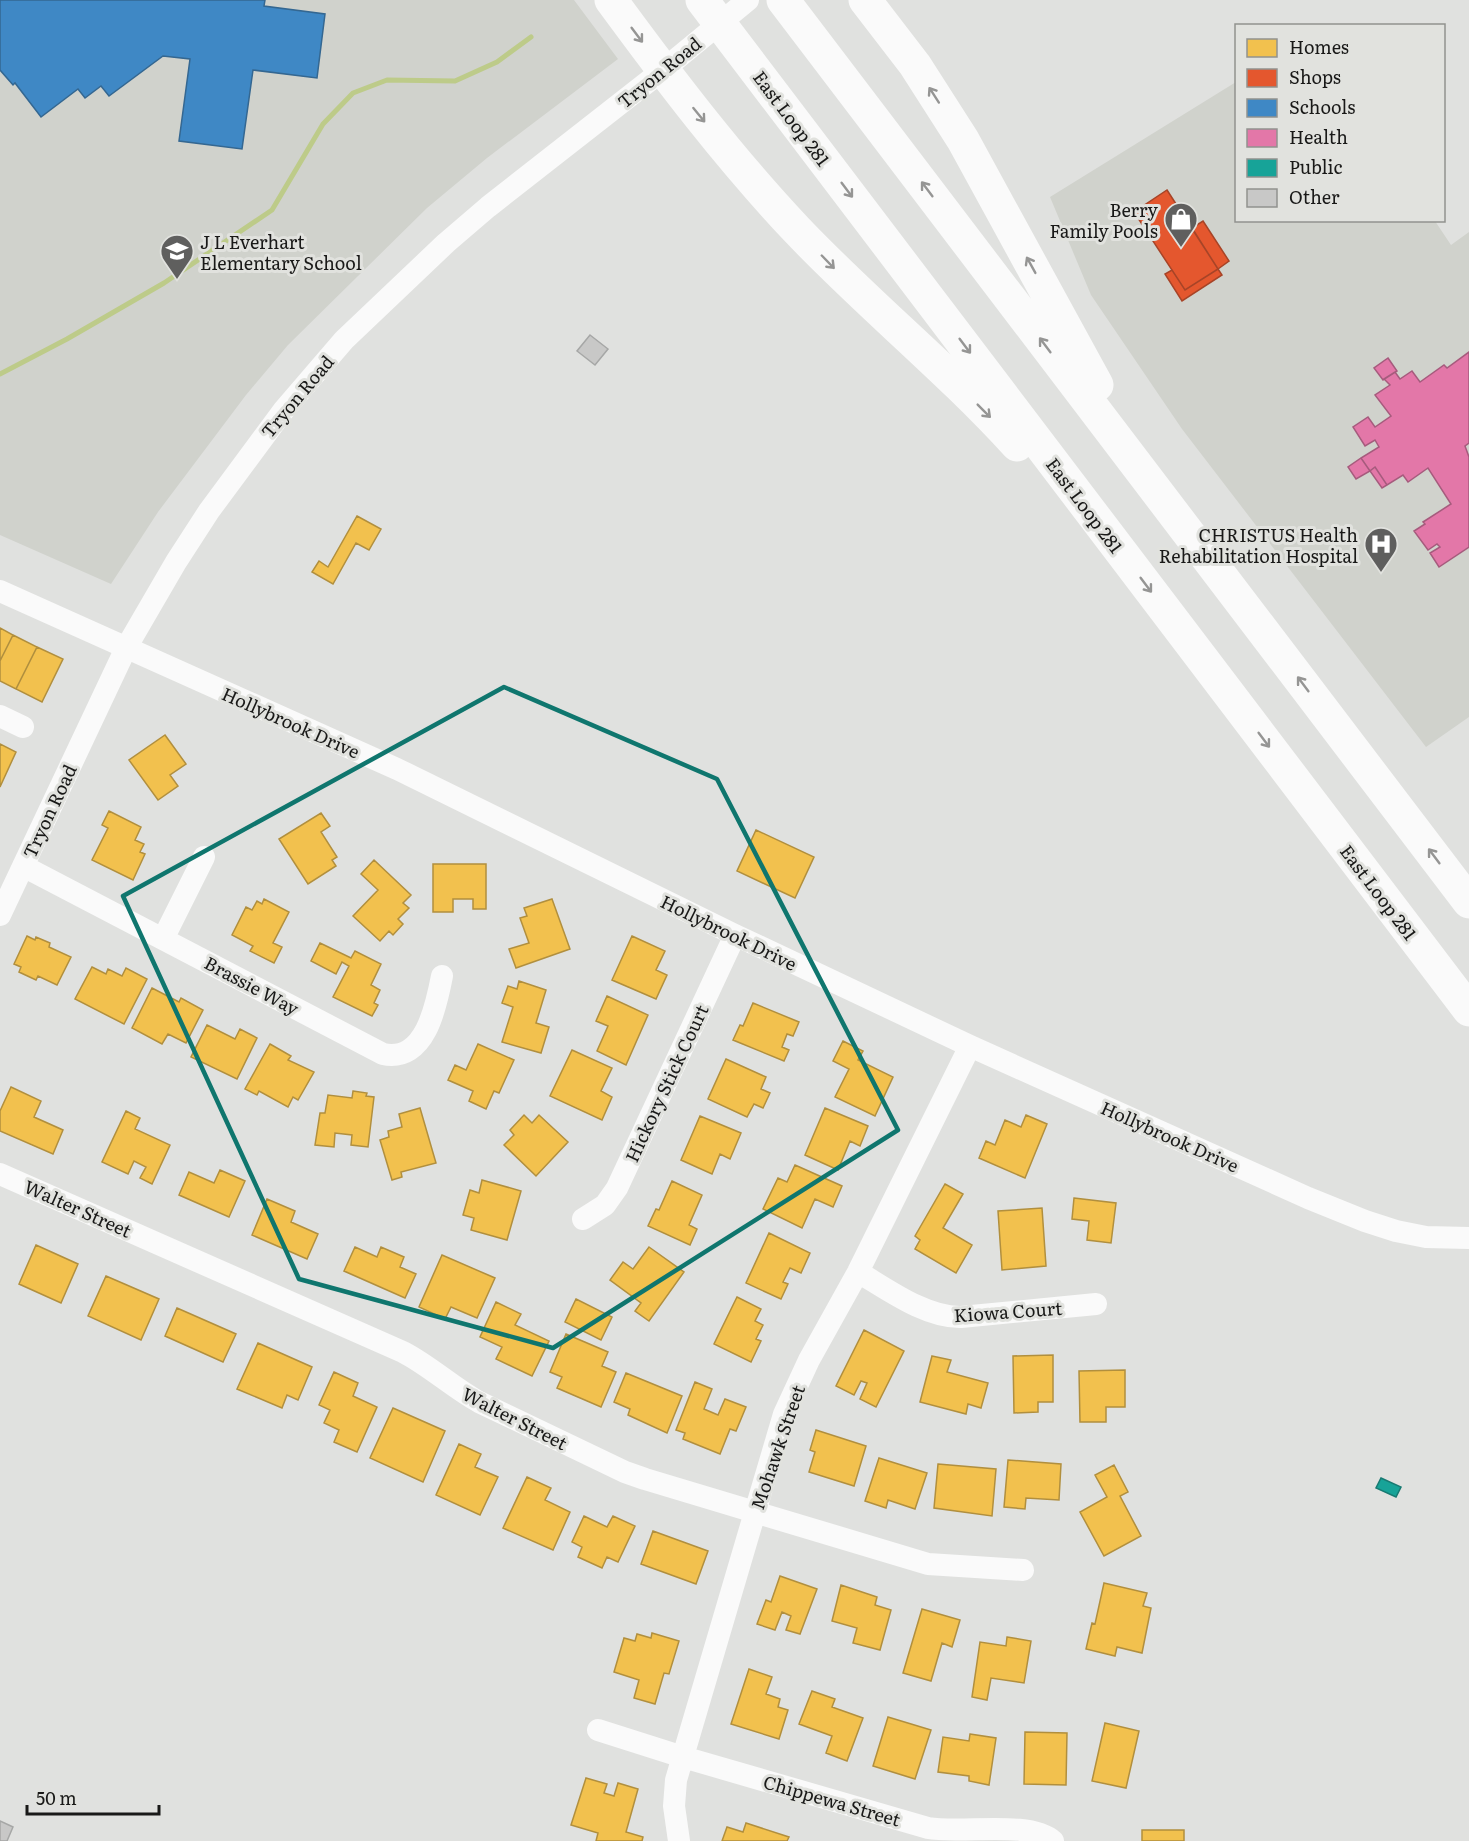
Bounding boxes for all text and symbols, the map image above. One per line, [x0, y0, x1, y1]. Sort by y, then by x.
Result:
legend [1235, 24, 1445, 222]
one-way arrow [631, 26, 643, 42]
street label: Tryon Road [611, 30, 707, 114]
text: Homes [1289, 33, 1349, 60]
text: Shops [1289, 63, 1341, 90]
street label: East Loop 281 [747, 65, 837, 171]
one-way arrow [928, 87, 940, 104]
text: Schools [1289, 93, 1355, 120]
one-way arrow [693, 107, 706, 123]
text: Health [1289, 123, 1348, 150]
text: Public [1289, 153, 1343, 180]
one-way arrow [841, 182, 853, 198]
one-way arrow [921, 182, 933, 198]
text: Other [1289, 183, 1340, 210]
place label: Berry Family Pools [1049, 196, 1159, 244]
shop icon: Berry Family Pools [1163, 201, 1199, 248]
place label: J L Everhart Elementary School [200, 228, 362, 276]
school or university icon: J L Everhart Elementary School [159, 233, 195, 280]
one-way arrow [821, 254, 835, 269]
one-way arrow [1025, 256, 1036, 274]
one-way arrow [958, 337, 971, 353]
one-way arrow [1038, 337, 1051, 353]
street label: Tryon Road [254, 349, 340, 443]
one-way arrow [977, 403, 992, 418]
street label: East Loop 281 [1040, 452, 1130, 558]
place label: CHRISTUS Health Rehabilitation Hospital [1159, 521, 1358, 569]
hospital icon: CHRISTUS Health Rehabilitation Hospital [1363, 526, 1399, 573]
one-way arrow [1139, 577, 1152, 593]
one-way arrow [1296, 676, 1309, 692]
street label: Hollybrook Drive [218, 679, 364, 765]
one-way arrow [1257, 732, 1270, 748]
street label: Tryon Road [15, 760, 83, 862]
street label: East Loop 281 [1334, 839, 1424, 945]
one-way arrow [1427, 848, 1440, 864]
street label: Hollybrook Drive [656, 887, 802, 977]
street label: Brassie Way [200, 949, 305, 1022]
street label: Hickory Stick Court [618, 999, 715, 1166]
street label: Hollybrook Drive [1097, 1093, 1243, 1179]
street label: Walter Street [20, 1172, 137, 1244]
street label: Kiowa Court [953, 1294, 1064, 1328]
street label: Walter Street [458, 1380, 573, 1456]
street label: Mohawk Street [743, 1380, 811, 1513]
street label: Chippewa Street [760, 1768, 904, 1833]
scale bar [27, 1778, 159, 1816]
text: 50 m [36, 1784, 77, 1811]

